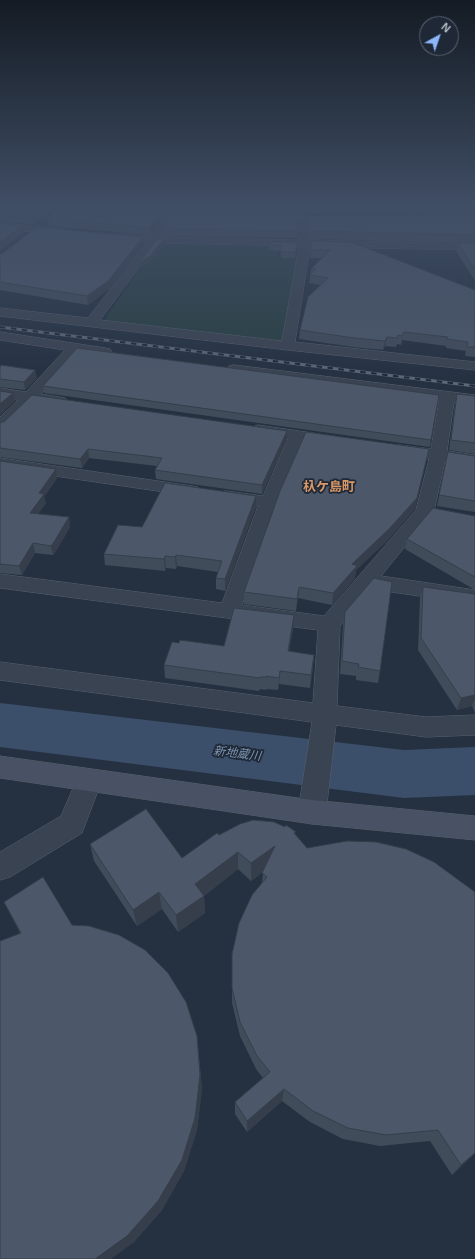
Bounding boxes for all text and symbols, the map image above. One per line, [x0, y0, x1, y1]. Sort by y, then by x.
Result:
north arrow [419, 16, 459, 56]
text: N [439, 20, 453, 35]
district label: 杁ケ島町 [303, 479, 355, 495]
water label: 新地蔵川 [212, 744, 262, 764]

